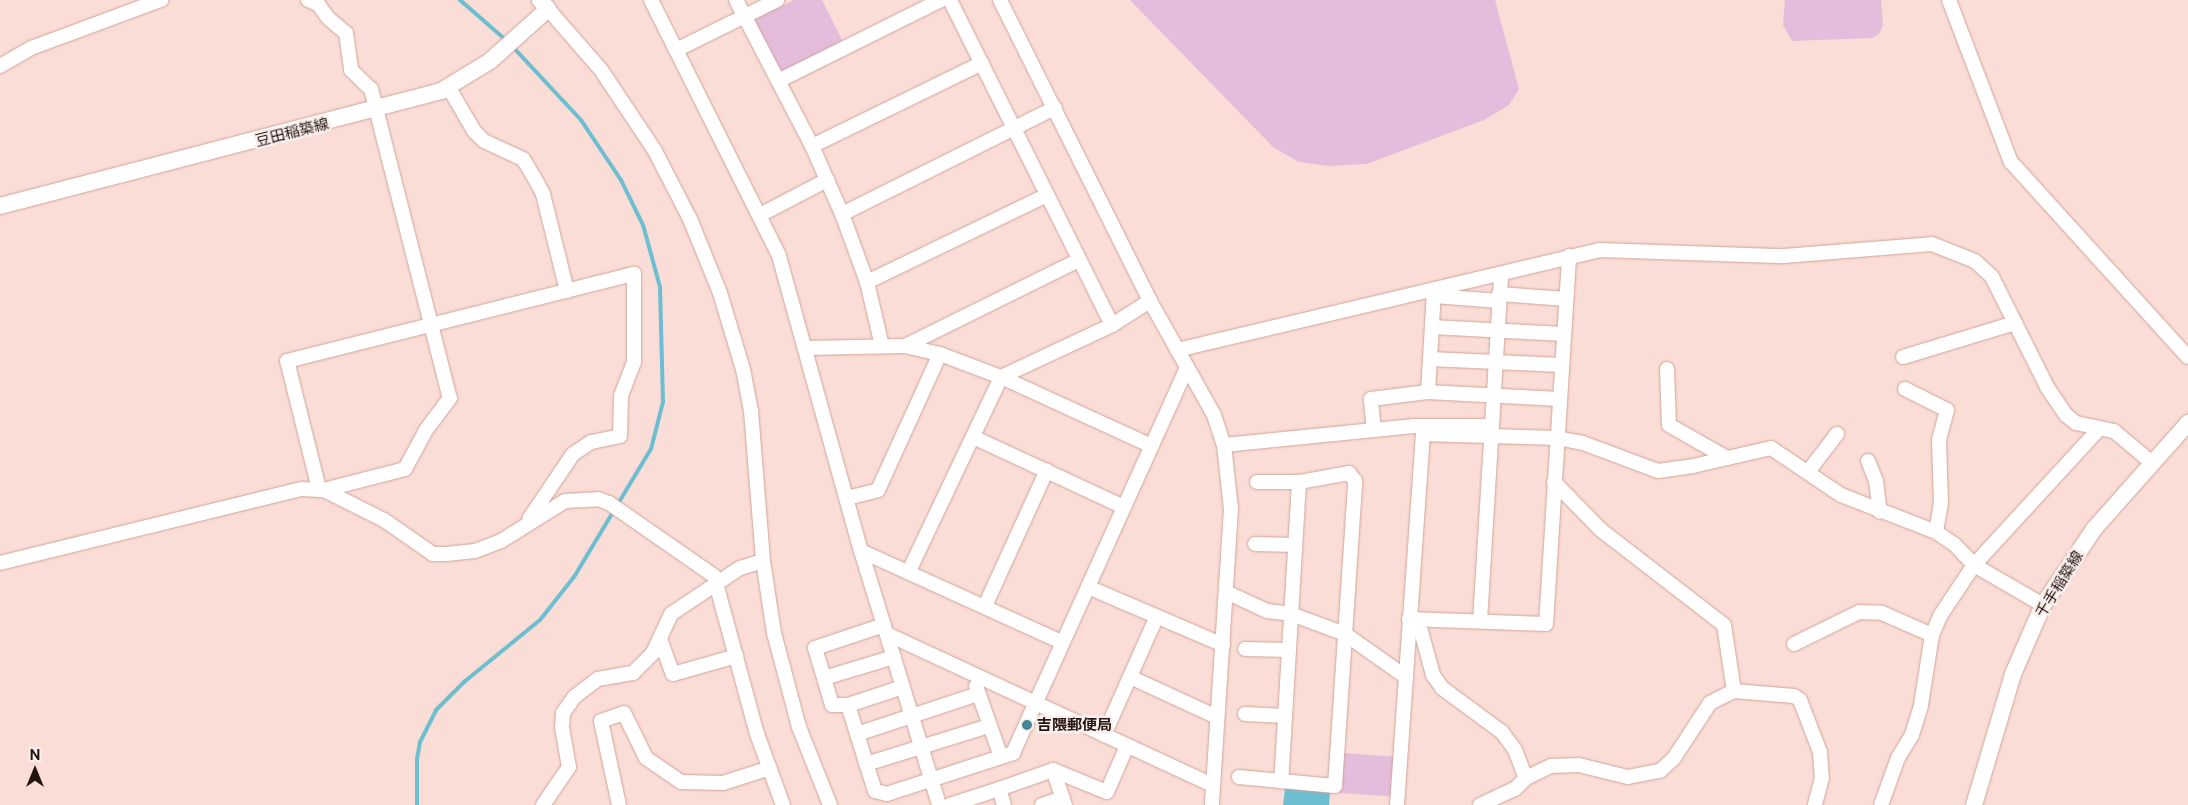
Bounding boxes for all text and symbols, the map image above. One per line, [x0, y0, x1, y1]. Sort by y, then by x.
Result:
street label: 豆田稲築線 [253, 114, 331, 150]
street label: 千手稲築線 [2031, 547, 2087, 621]
place label: 吉隈郵便局 [1037, 716, 1112, 734]
marker: 吉隈郵便局 [1021, 719, 1033, 731]
north arrow [10, 745, 60, 795]
text: N [30, 747, 40, 763]

